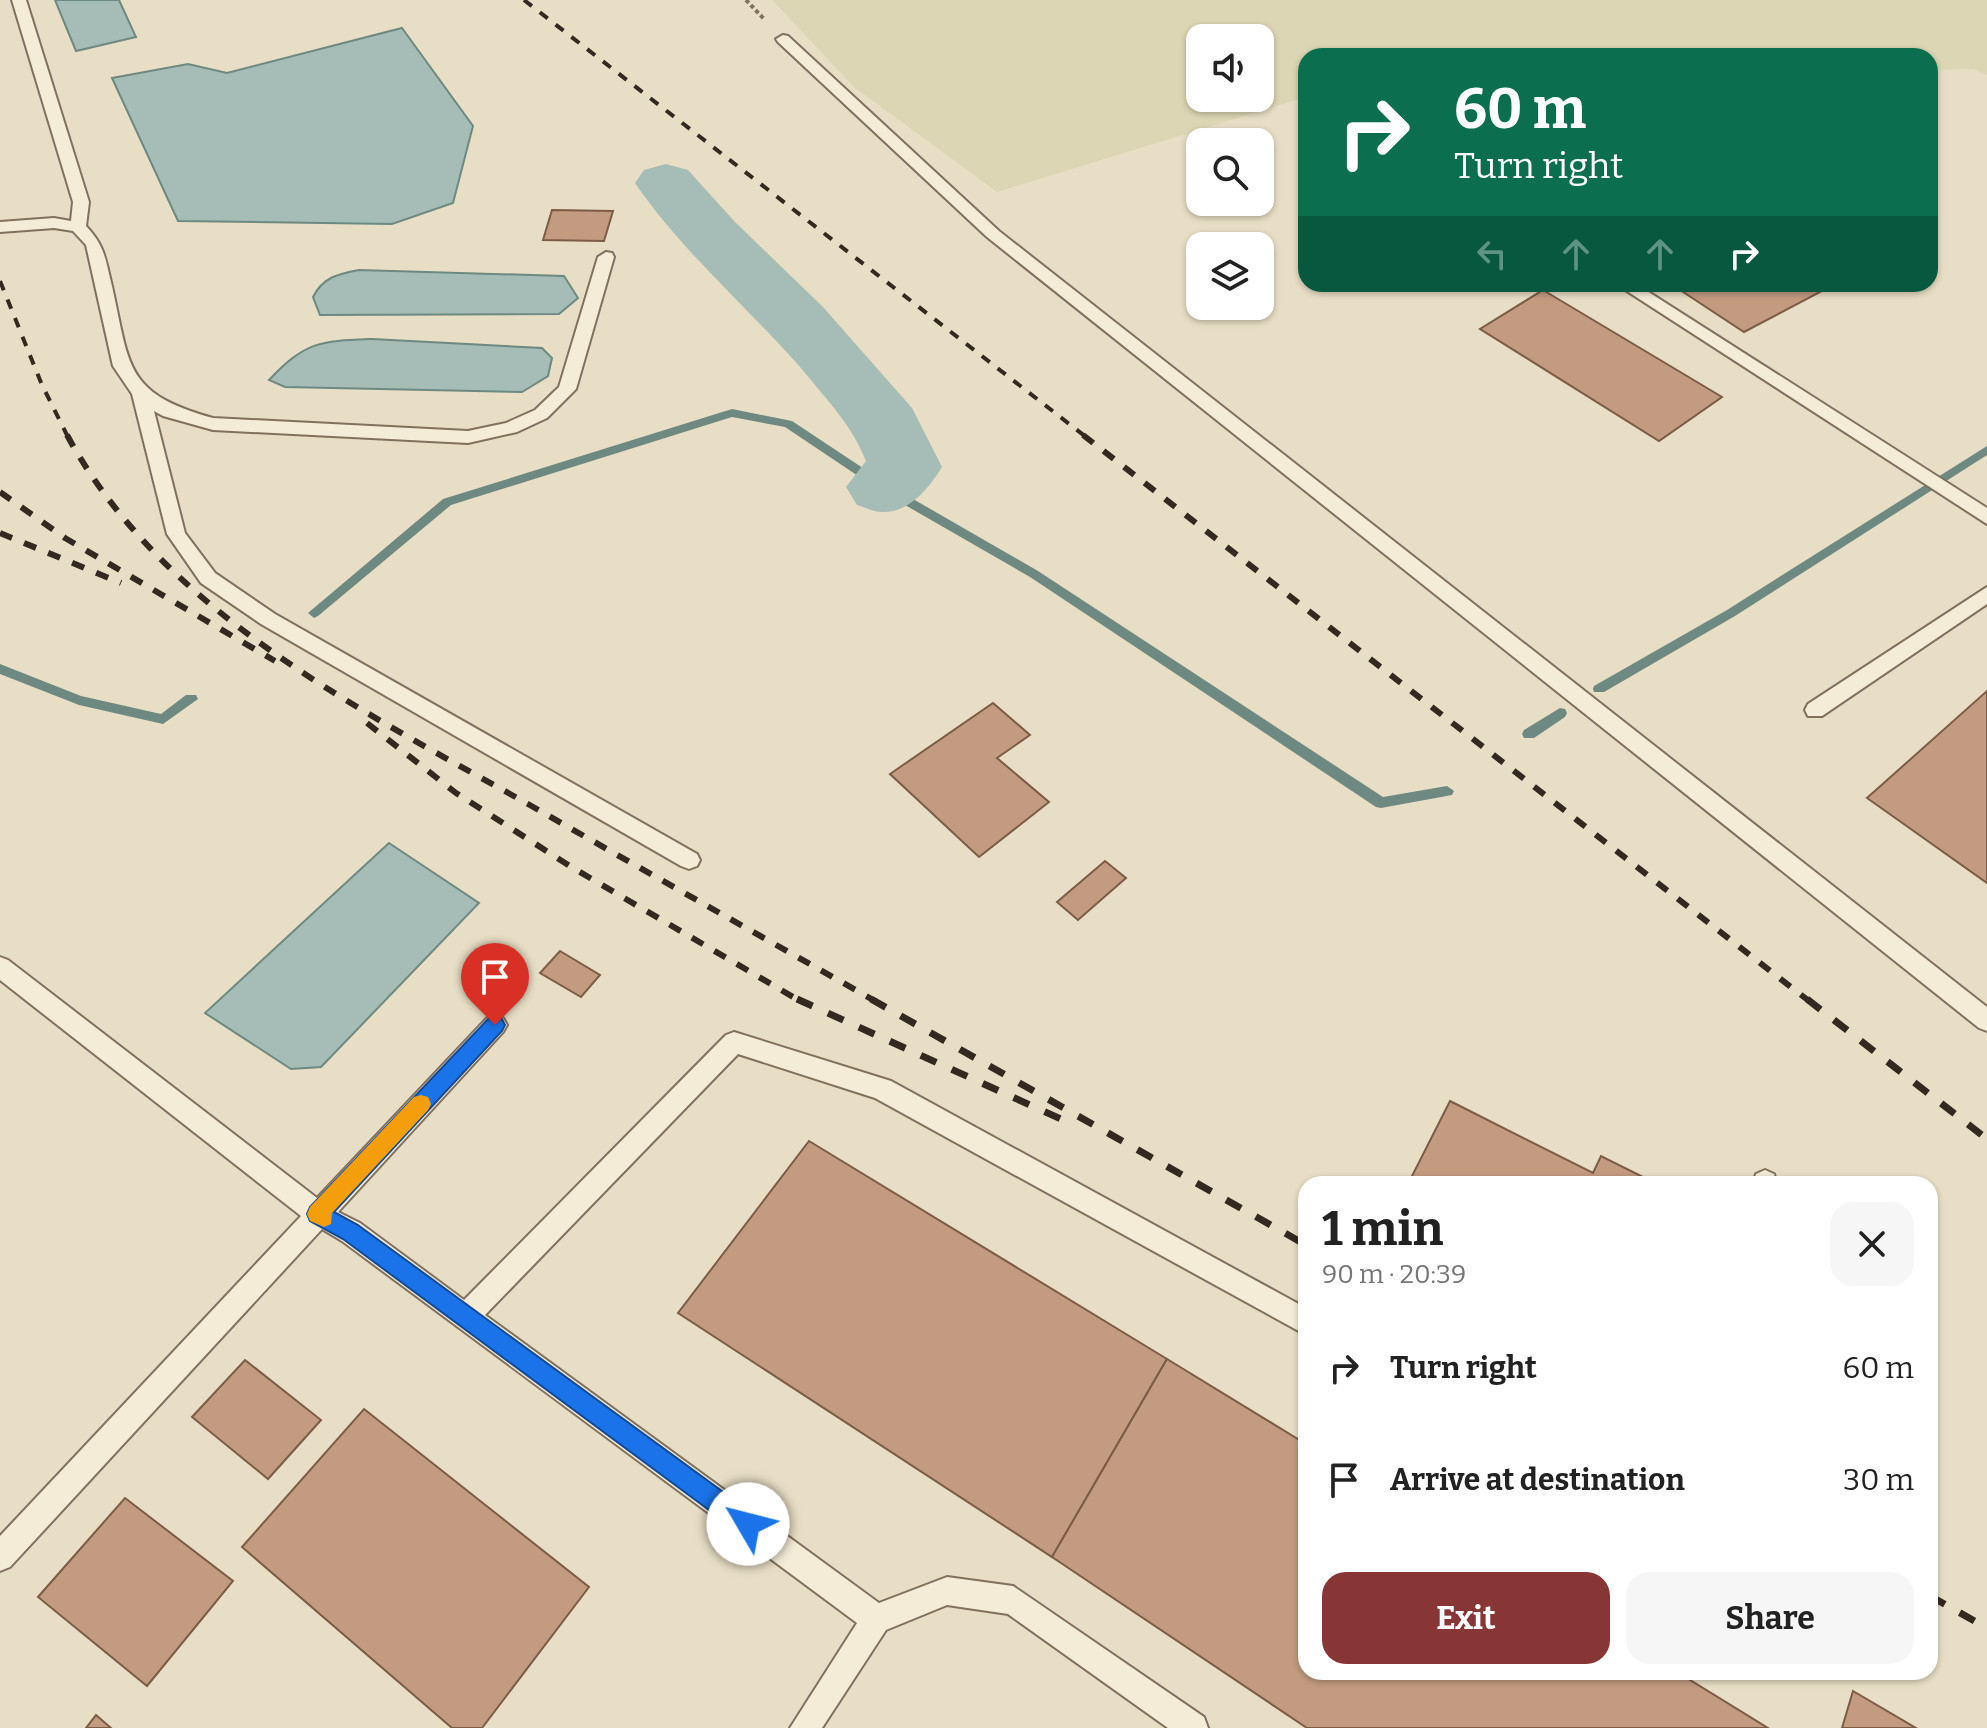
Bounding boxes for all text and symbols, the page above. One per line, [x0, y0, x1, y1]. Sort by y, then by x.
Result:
map controls [1186, 24, 1274, 320]
button: sound [1186, 24, 1274, 112]
text: 60 m [1454, 76, 1586, 143]
icon: right [1322, 80, 1426, 184]
button: search [1186, 128, 1274, 216]
text: Turn right [1454, 144, 1623, 188]
button: layers [1186, 232, 1274, 320]
icon: left [1470, 232, 1514, 276]
icon: ahead [1554, 232, 1598, 276]
icon: ahead [1638, 232, 1682, 276]
icon: right [1722, 232, 1766, 276]
pin [461, 943, 529, 1025]
icon: arrive [473, 955, 517, 999]
text: 1 min [1322, 1200, 1443, 1258]
button: close [1830, 1202, 1914, 1286]
text: 90 m · 20:39 [1322, 1259, 1466, 1290]
icon: right [1322, 1346, 1366, 1390]
text: Turn right [1390, 1350, 1537, 1386]
text: 60 m [1843, 1350, 1914, 1386]
icon: arrive [1322, 1458, 1366, 1502]
text: Arrive at destination [1390, 1462, 1685, 1498]
text: 30 m [1843, 1462, 1914, 1498]
position arrow [706, 1482, 790, 1566]
button: Exit [1322, 1572, 1610, 1664]
button: Share [1626, 1572, 1914, 1664]

